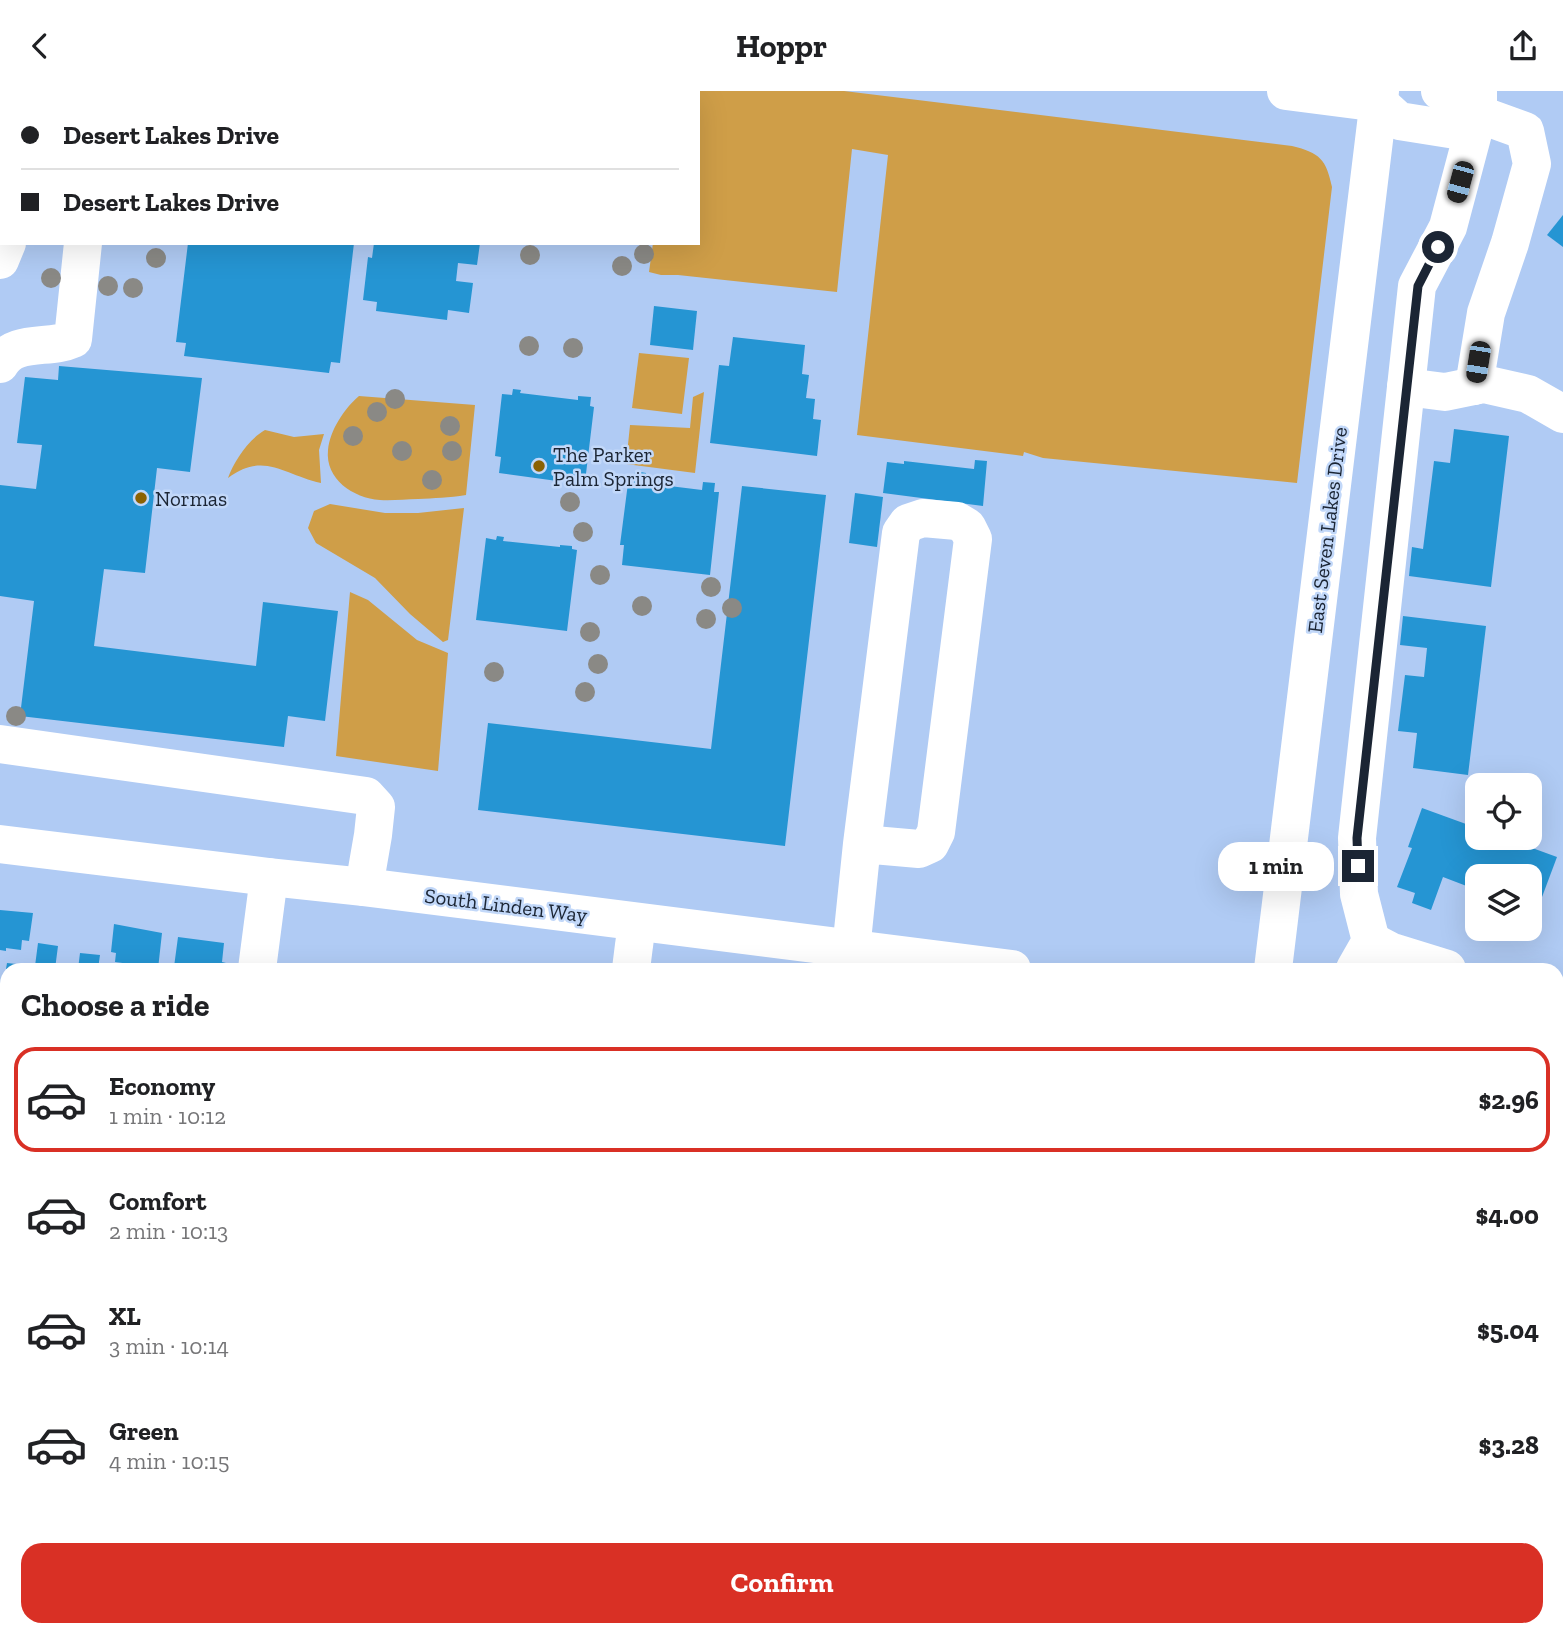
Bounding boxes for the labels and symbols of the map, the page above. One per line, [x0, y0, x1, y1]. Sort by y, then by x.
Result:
car [1445, 159, 1476, 205]
route start [1422, 231, 1454, 263]
car [1465, 340, 1492, 384]
street label: East Seven Lakes Drive [1302, 425, 1352, 634]
place label: The Parker Palm Springs [553, 442, 674, 491]
marker: The Parker Palm Springs [531, 458, 547, 474]
place label: Normas [155, 486, 227, 511]
marker: Normas [133, 490, 149, 506]
callout: 1 min [1218, 841, 1334, 891]
route end [1342, 850, 1374, 882]
street label: South Linden Way [423, 883, 589, 927]

